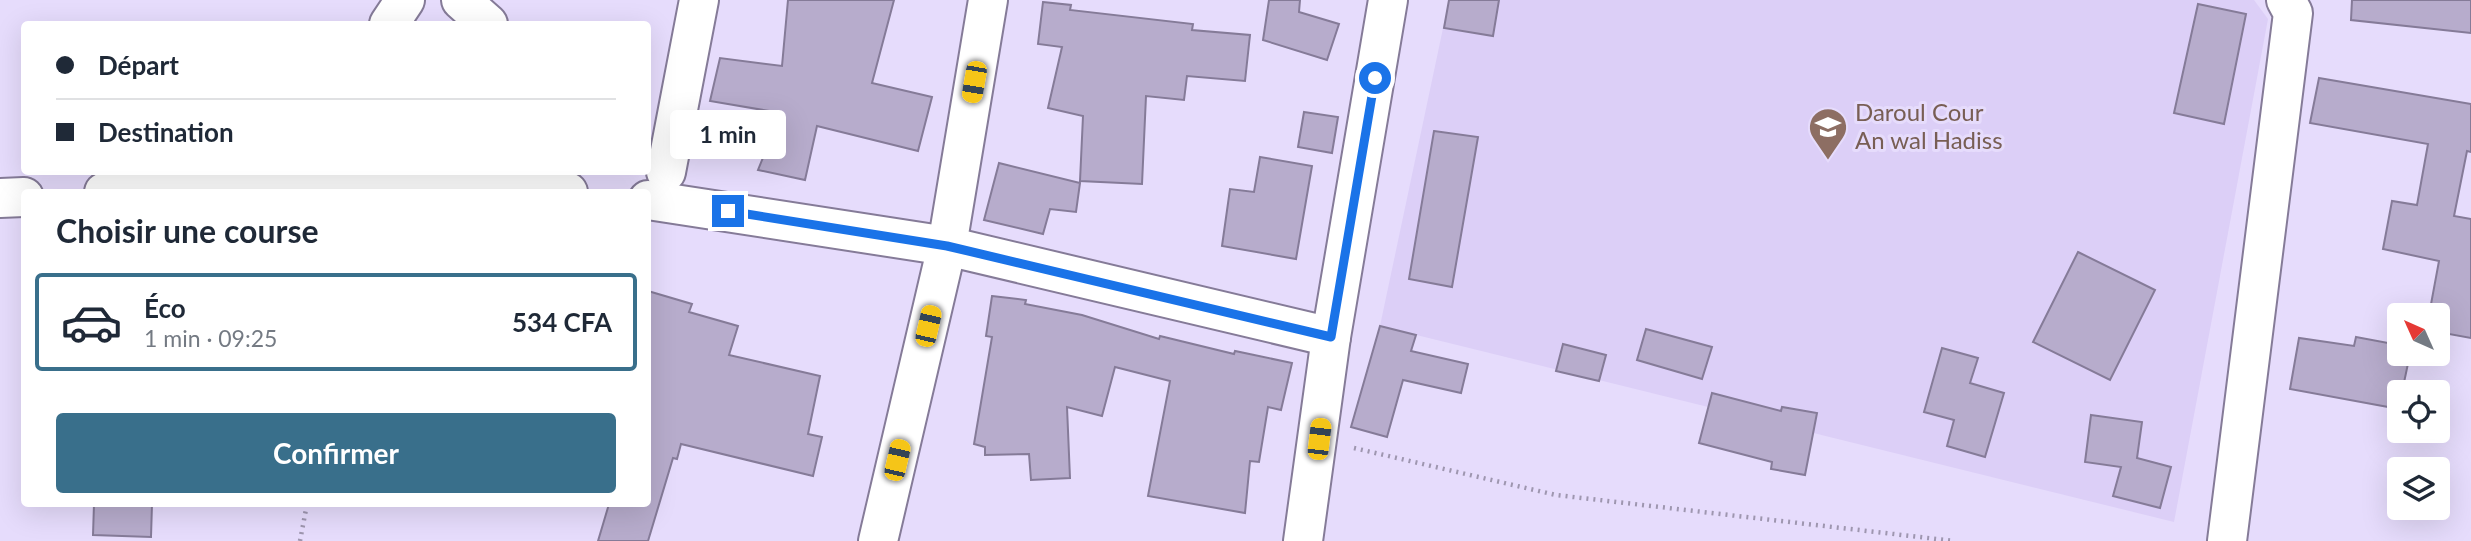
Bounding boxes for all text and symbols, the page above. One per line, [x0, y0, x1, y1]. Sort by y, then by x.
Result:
text: Départ [98, 49, 179, 81]
car [961, 59, 988, 105]
route start [1359, 62, 1391, 94]
place label: Daroul Cour An wal Hadiss [1855, 97, 2003, 154]
school or university icon: Daroul Cour An wal Hadiss [1807, 106, 1849, 161]
callout: 1 min [670, 110, 786, 158]
text: Destination [98, 116, 234, 148]
text: 1 min [699, 120, 757, 148]
route end [712, 195, 744, 227]
text: Choisir une course [56, 211, 319, 250]
icon: car [60, 291, 123, 354]
text: Éco [144, 292, 186, 324]
car [914, 303, 943, 349]
north arrow [2387, 303, 2450, 366]
map controls [2387, 303, 2450, 520]
text: 534 CFA [512, 306, 612, 338]
text: 1 min · 09:25 [144, 324, 277, 352]
button: locate [2387, 380, 2450, 443]
button: Confirmer [56, 413, 616, 493]
car [1307, 417, 1332, 461]
car [883, 437, 912, 483]
button: layers [2387, 457, 2450, 520]

